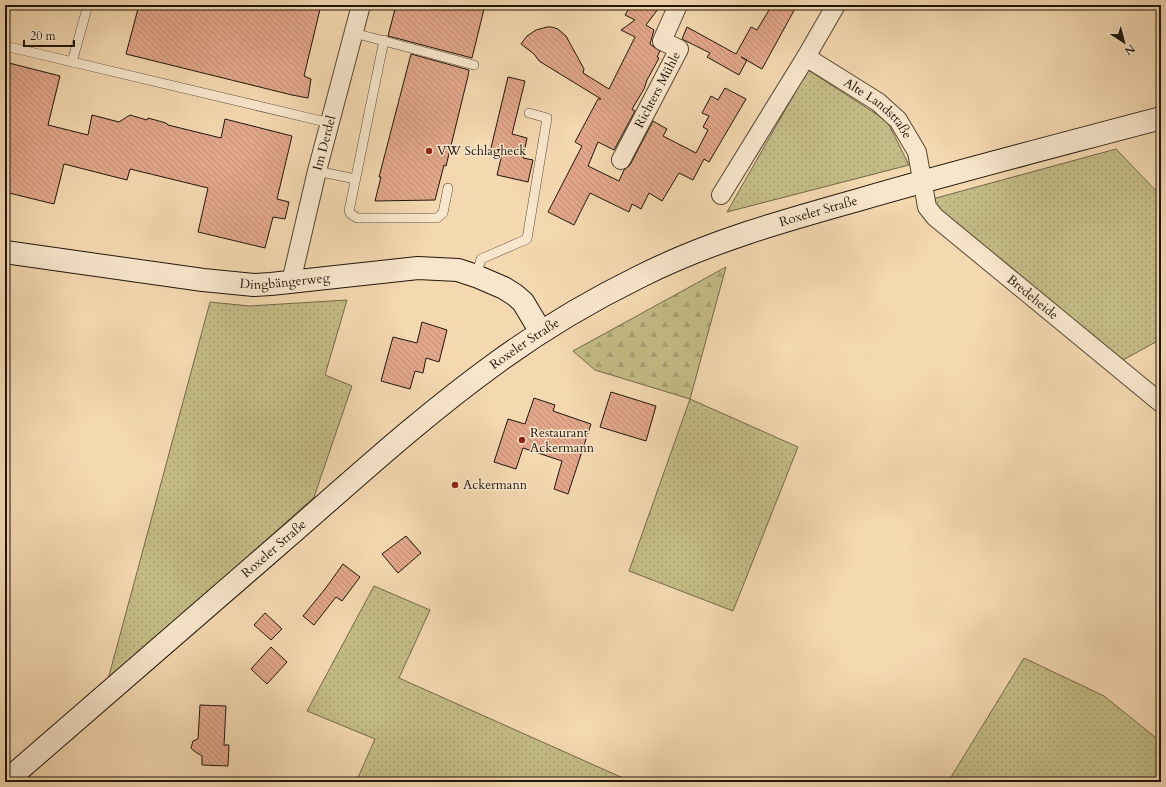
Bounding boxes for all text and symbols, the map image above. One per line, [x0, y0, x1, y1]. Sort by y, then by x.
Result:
scale bar [24, 22, 74, 48]
north arrow [1104, 22, 1144, 62]
text: 20 m [30, 28, 57, 44]
text: N [1121, 41, 1138, 59]
street label: Richters Mühle [630, 48, 685, 131]
street label: Alte Landstraße [840, 74, 916, 142]
street label: Im Derdel [309, 113, 341, 172]
place label: VW Schlagheck [437, 142, 526, 160]
marker: VW Schlagheck [424, 146, 434, 156]
street label: Roxeler Straße [777, 192, 860, 231]
street label: Dingbängerweg [239, 269, 331, 294]
street label: Bredeheide [1003, 271, 1062, 324]
street label: Roxeler Straße [486, 314, 563, 374]
place label: Restaurant Ackermann [530, 424, 595, 457]
marker: Restaurant Ackermann [517, 435, 527, 445]
place label: Ackermann [463, 476, 528, 494]
marker: Ackermann [450, 480, 460, 490]
street label: Roxeler Straße [238, 515, 310, 582]

